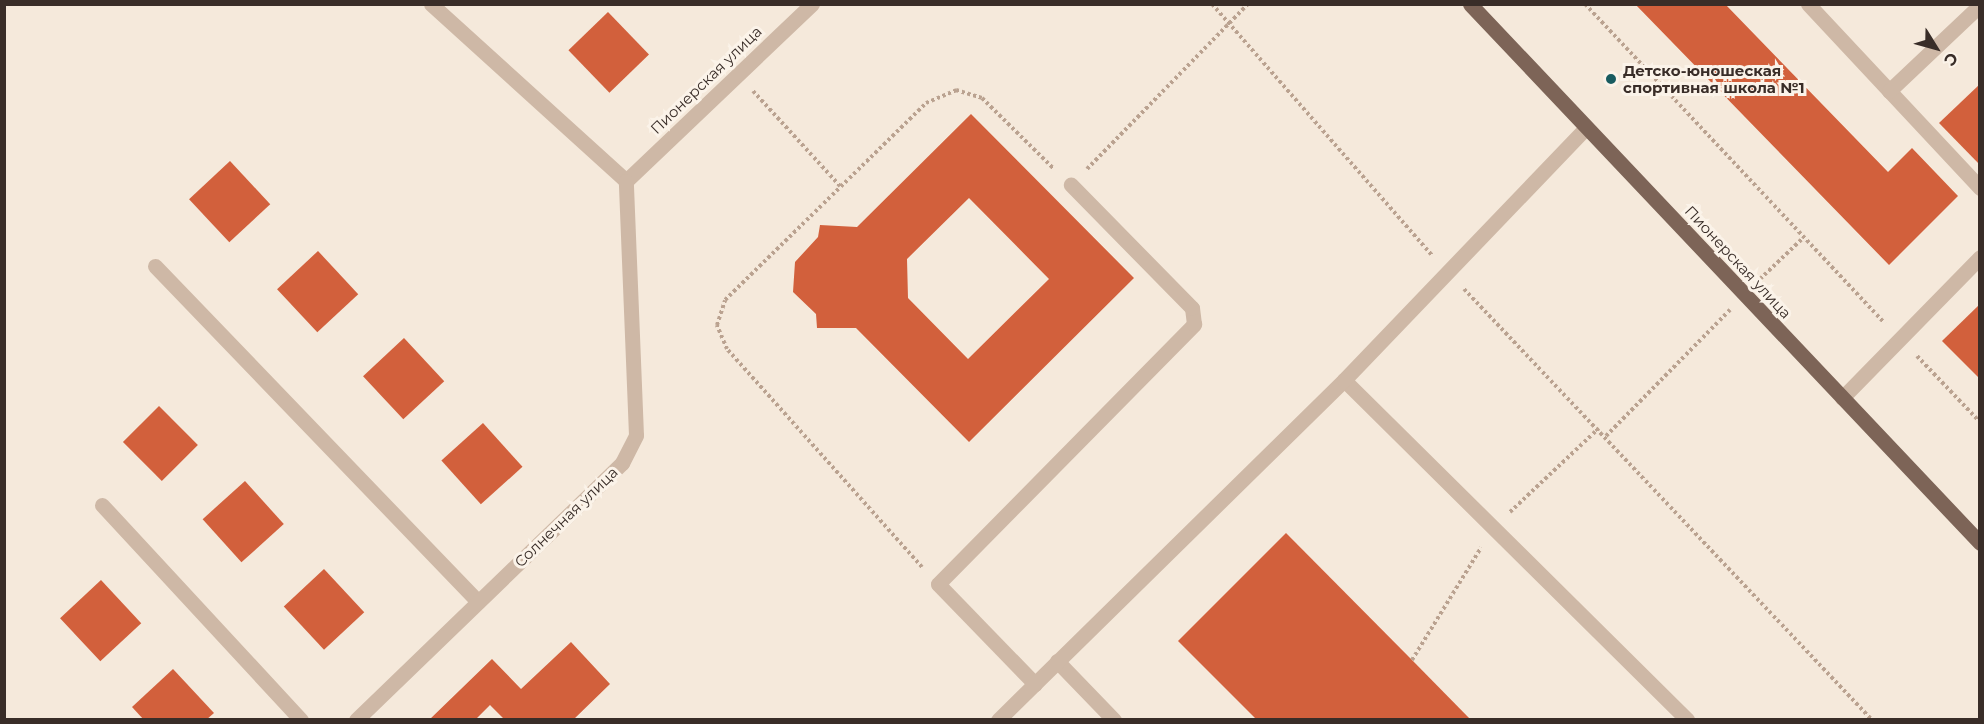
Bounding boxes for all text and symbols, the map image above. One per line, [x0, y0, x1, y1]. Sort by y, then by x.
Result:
north arrow [1906, 18, 1966, 78]
street label: Пионерская улица [647, 22, 765, 138]
text: С [1940, 49, 1962, 69]
place label: Детско-юношеская спортивная школа №1 [1623, 61, 1805, 96]
marker: Детско-юношеская спортивная школа №1 [1604, 72, 1618, 86]
street label: Пионерская улица [1681, 202, 1795, 322]
street label: Солнечная улица [511, 463, 621, 571]

